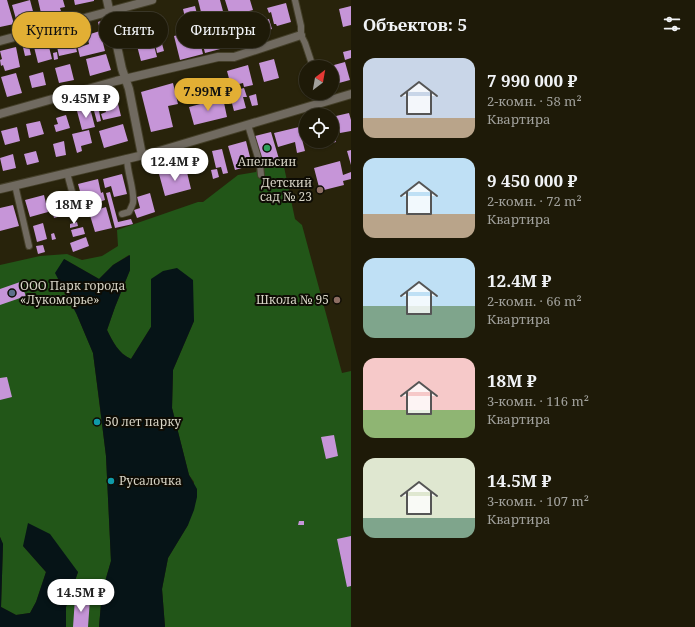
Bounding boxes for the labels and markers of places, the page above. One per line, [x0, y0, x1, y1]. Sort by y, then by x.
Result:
pin: 7.99M ₽ [171, 78, 245, 112]
pin: 9.45M ₽ [49, 85, 123, 119]
marker: Апельсин [262, 143, 272, 153]
pin: 12.4M ₽ [138, 148, 212, 182]
place label: Апельсин [238, 153, 296, 170]
place label: Детский сад № 23 [260, 174, 312, 205]
marker: Детский сад № 23 [315, 185, 325, 195]
pin: 18M ₽ [46, 191, 102, 225]
place label: ООО Парк города «Лукоморье» [20, 277, 126, 308]
marker: ООО Парк города «Лукоморье» [7, 288, 17, 298]
place label: Школа № 95 [256, 291, 329, 308]
marker: Школа № 95 [332, 295, 342, 305]
place label: 50 лет парку [105, 413, 181, 430]
marker: 50 лет парку [92, 417, 102, 427]
place label: Русалочка [119, 472, 182, 489]
marker: Русалочка [106, 476, 116, 486]
pin: 14.5M ₽ [44, 579, 118, 613]

